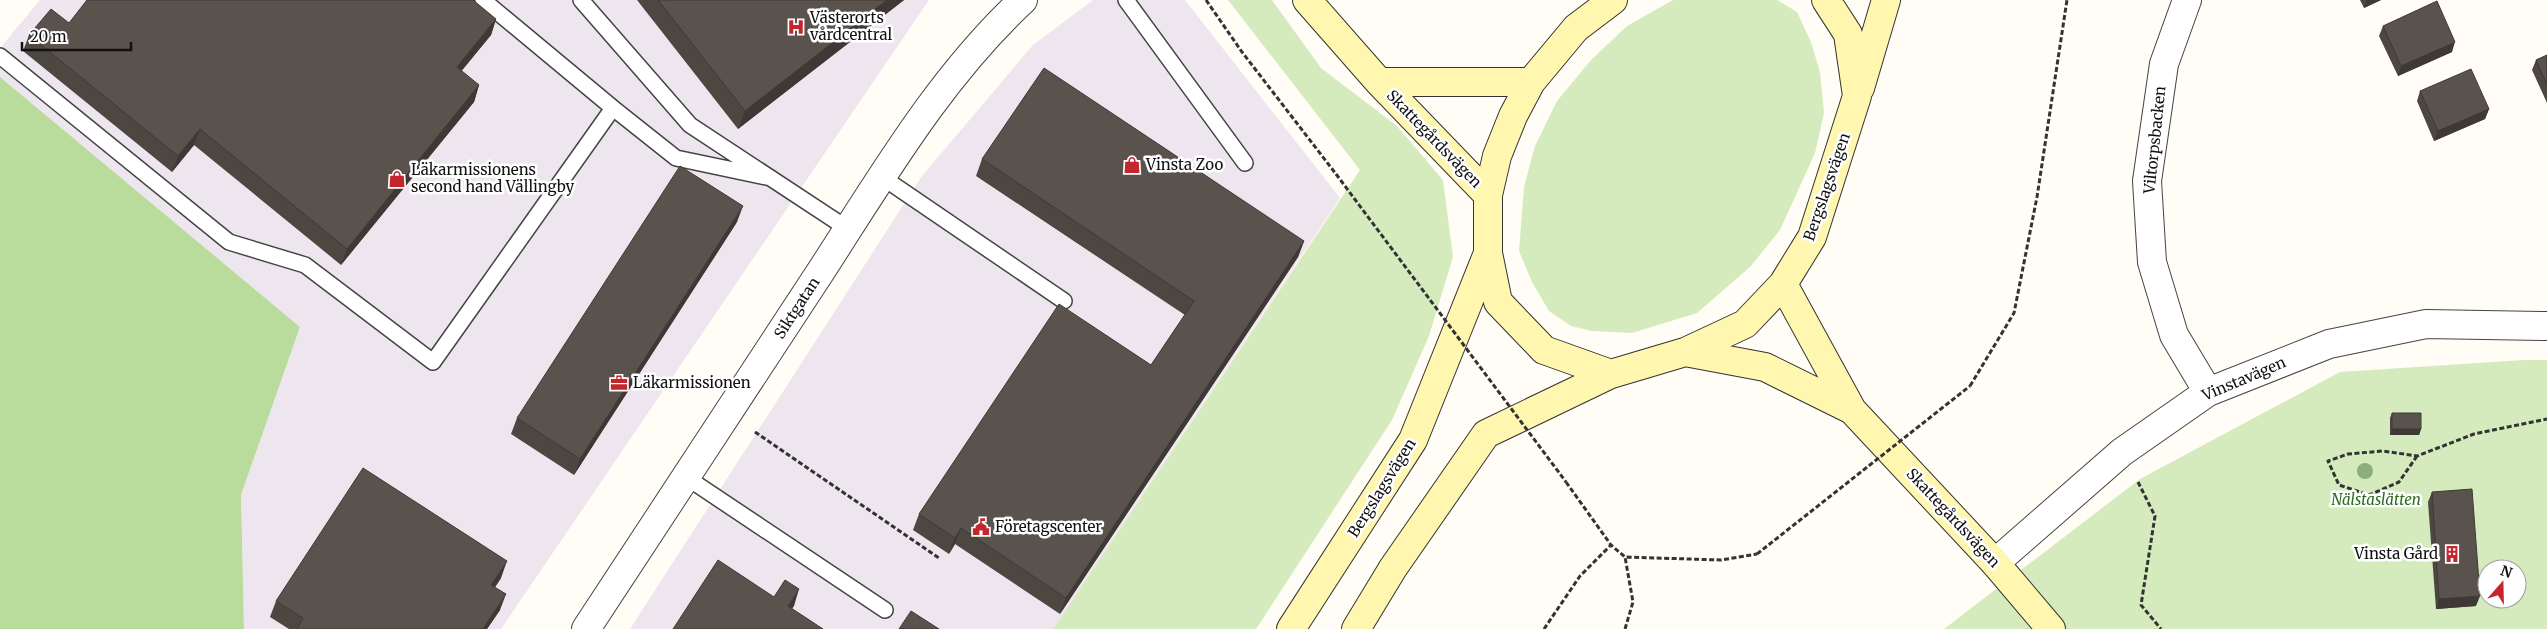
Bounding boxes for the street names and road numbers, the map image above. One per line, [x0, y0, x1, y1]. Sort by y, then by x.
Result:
street label: Viltorpsbacken [2139, 85, 2170, 196]
street label: Skattegårdsvägen [1383, 86, 1486, 192]
street label: Bergslagsvägen [1799, 130, 1854, 243]
street label: Siktgatan [770, 273, 824, 342]
street label: Vinstavägen [2198, 352, 2289, 405]
street label: Bergslagsvägen [1344, 435, 1420, 541]
street label: Skattegårdsvägen [1903, 464, 2004, 571]

